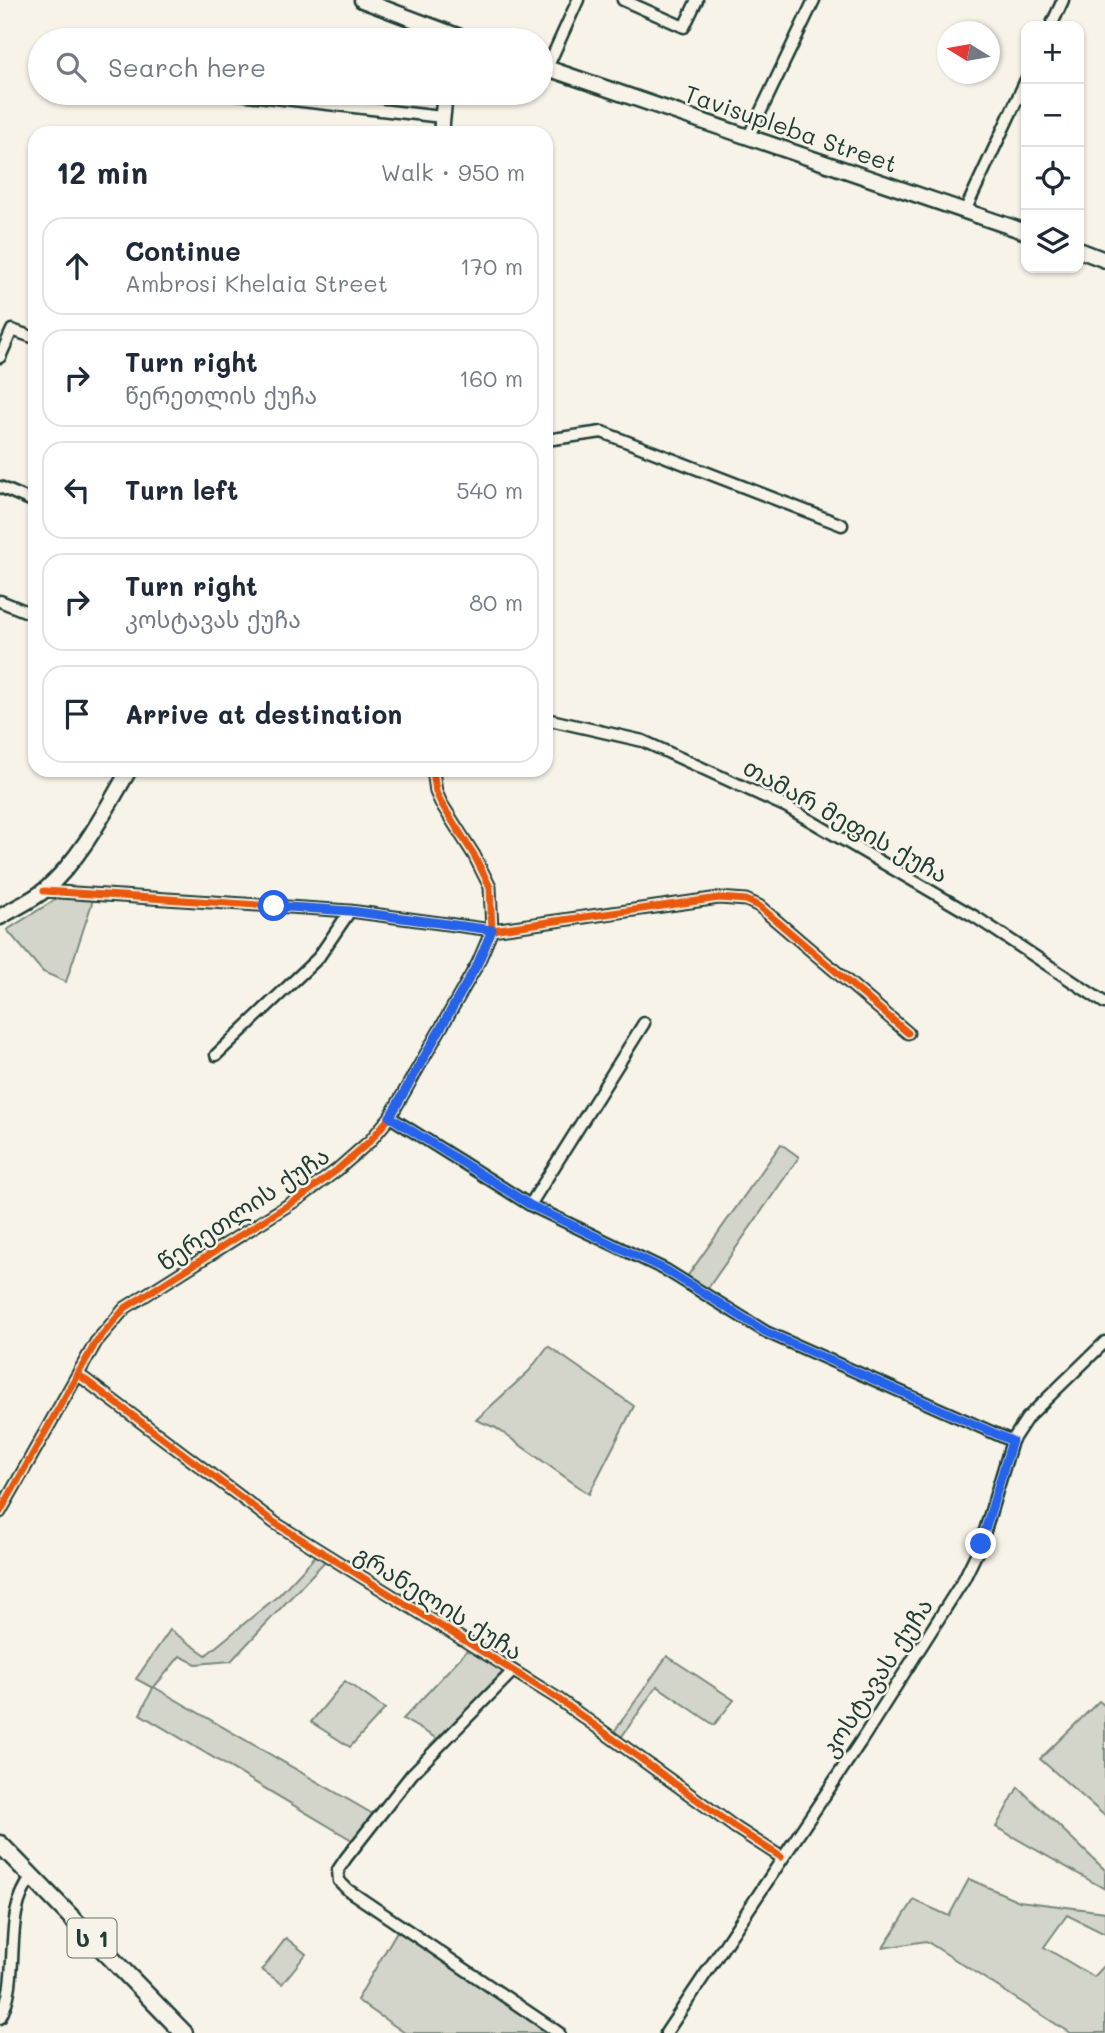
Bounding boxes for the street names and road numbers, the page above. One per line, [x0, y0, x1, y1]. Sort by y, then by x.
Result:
street label: Tavisupleba Street [680, 77, 902, 179]
street label: თამარ მეფის ქუჩა [738, 751, 954, 889]
street label: წერეთლის ქუჩა [151, 1139, 335, 1277]
street label: გრანელის ქუჩა [349, 1538, 529, 1666]
street label: კოსტავას ქუჩა [813, 1592, 939, 1762]
road number: ს 1 [68, 1918, 116, 1957]

